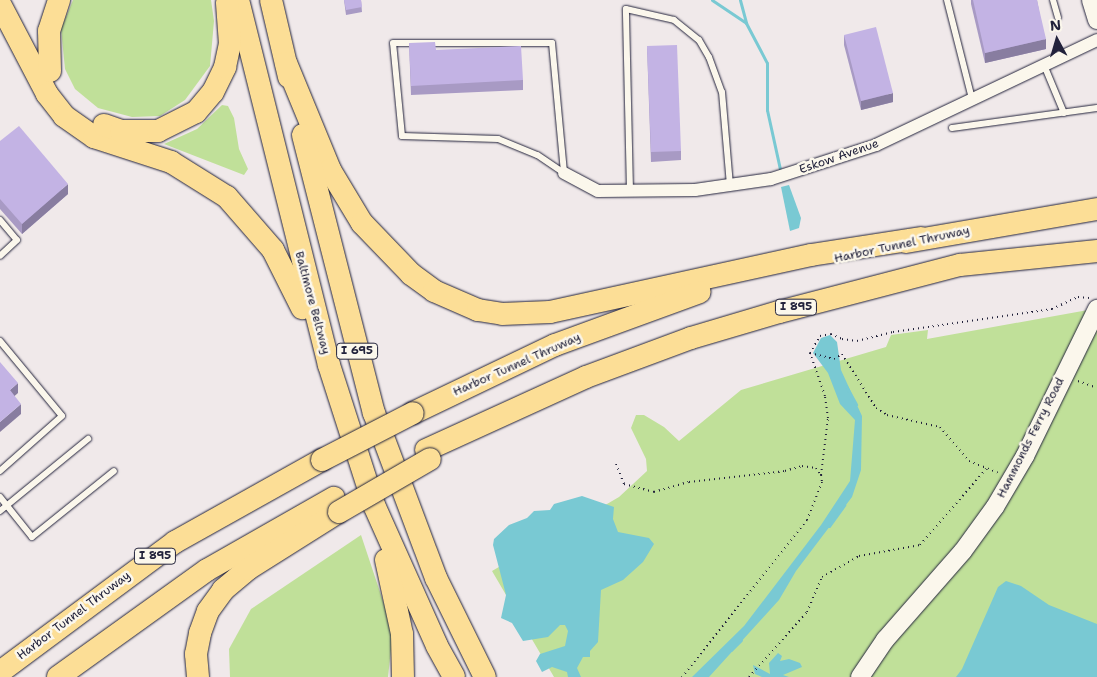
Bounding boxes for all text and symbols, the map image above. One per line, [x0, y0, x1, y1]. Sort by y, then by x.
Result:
north arrow [1032, 15, 1082, 65]
text: N [1049, 16, 1062, 35]
street label: Eskow Avenue [797, 137, 881, 177]
street label: Harbor Tunnel Thruway [833, 224, 971, 266]
street label: Baltimore Beltway [291, 250, 333, 356]
road number: I 895 [775, 298, 817, 316]
street label: Harbor Tunnel Thruway [451, 330, 583, 400]
road number: I 695 [336, 342, 378, 360]
street label: Hammonds Ferry Road [994, 375, 1068, 501]
road number: I 895 [134, 548, 176, 564]
street label: Harbor Tunnel Thruway [15, 569, 133, 663]

